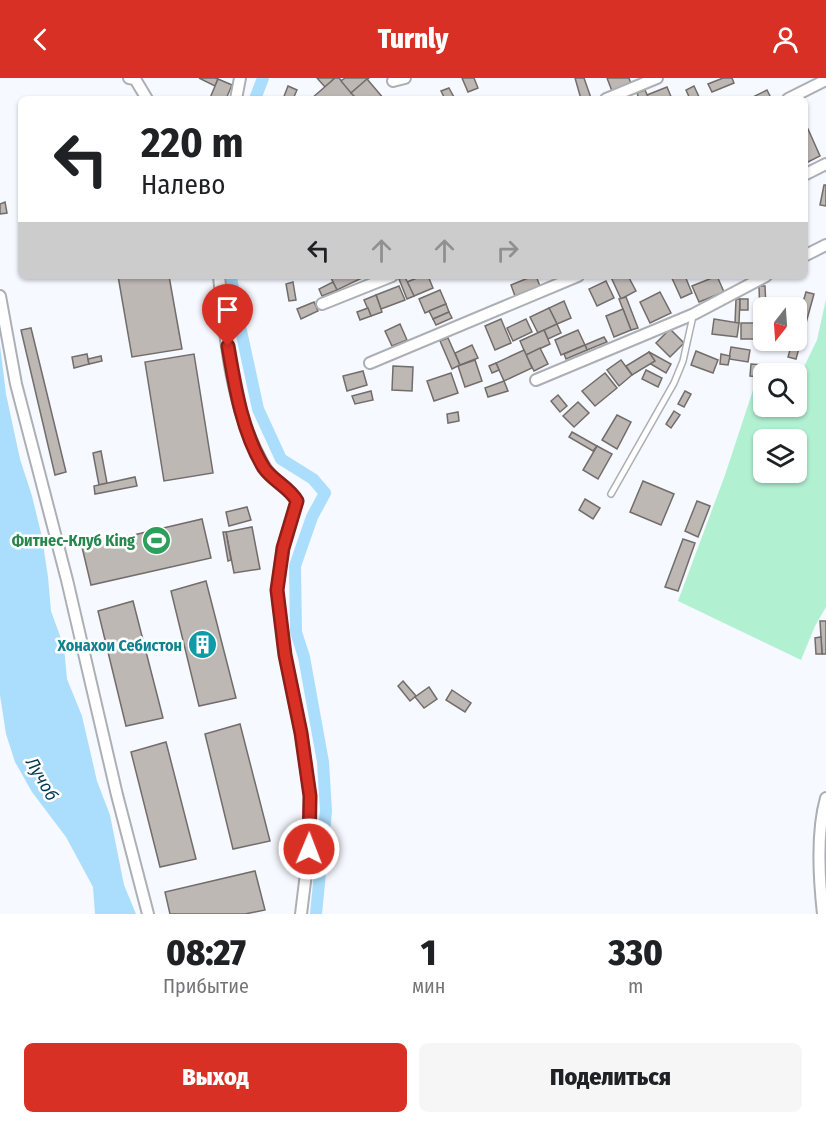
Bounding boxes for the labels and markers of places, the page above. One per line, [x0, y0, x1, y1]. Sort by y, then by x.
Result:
pin [202, 284, 253, 346]
sports icon: Фитнес-Клуб King [140, 524, 172, 556]
place label: Фитнес-Клуб King [12, 531, 135, 550]
building icon: Хонахои Себистон [187, 629, 219, 661]
place label: Хонахои Себистон [56, 636, 182, 655]

